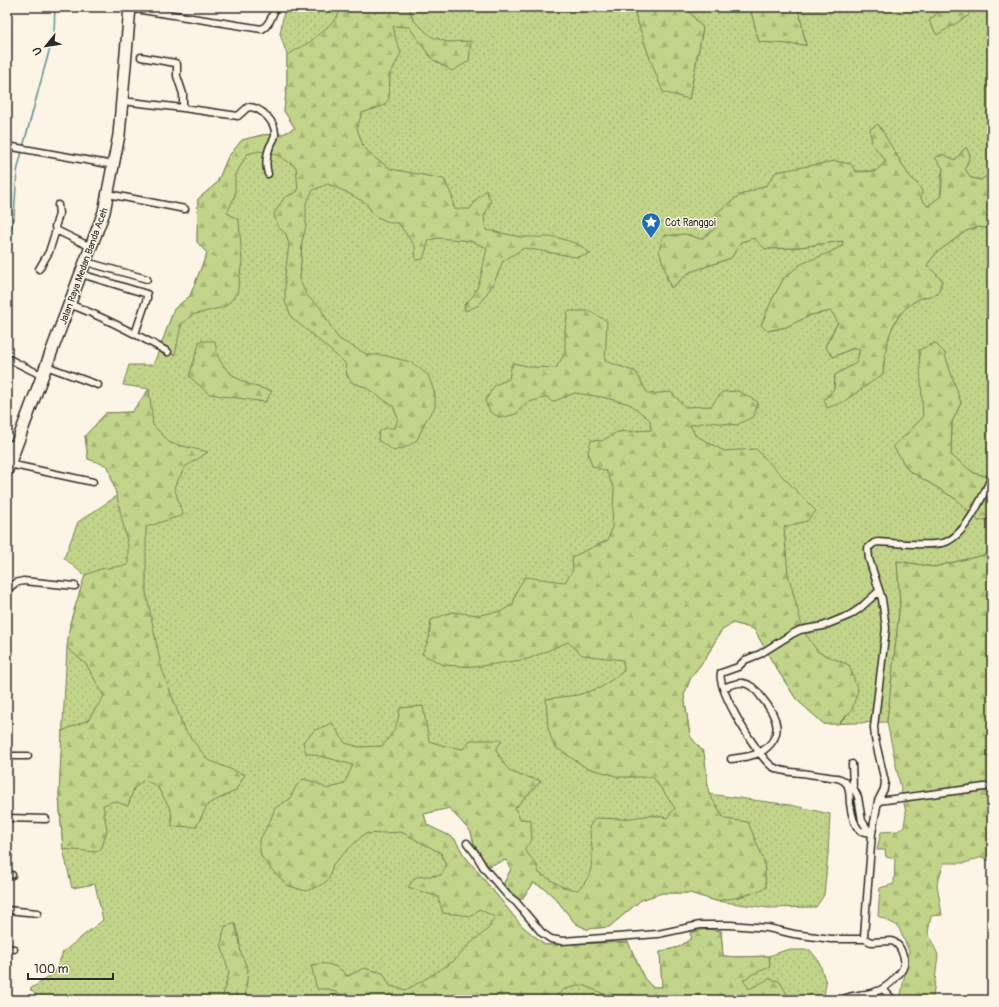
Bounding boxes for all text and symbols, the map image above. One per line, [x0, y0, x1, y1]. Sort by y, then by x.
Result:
north arrow [26, 26, 66, 66]
text: U [30, 44, 45, 57]
street label: Jalan Raya Medan Banda Aceh [57, 206, 111, 326]
place icon: Cot Ranggoi [640, 211, 662, 239]
place label: Cot Ranggoi [665, 217, 716, 229]
scale bar [28, 955, 113, 981]
text: 100 m [34, 962, 69, 977]

